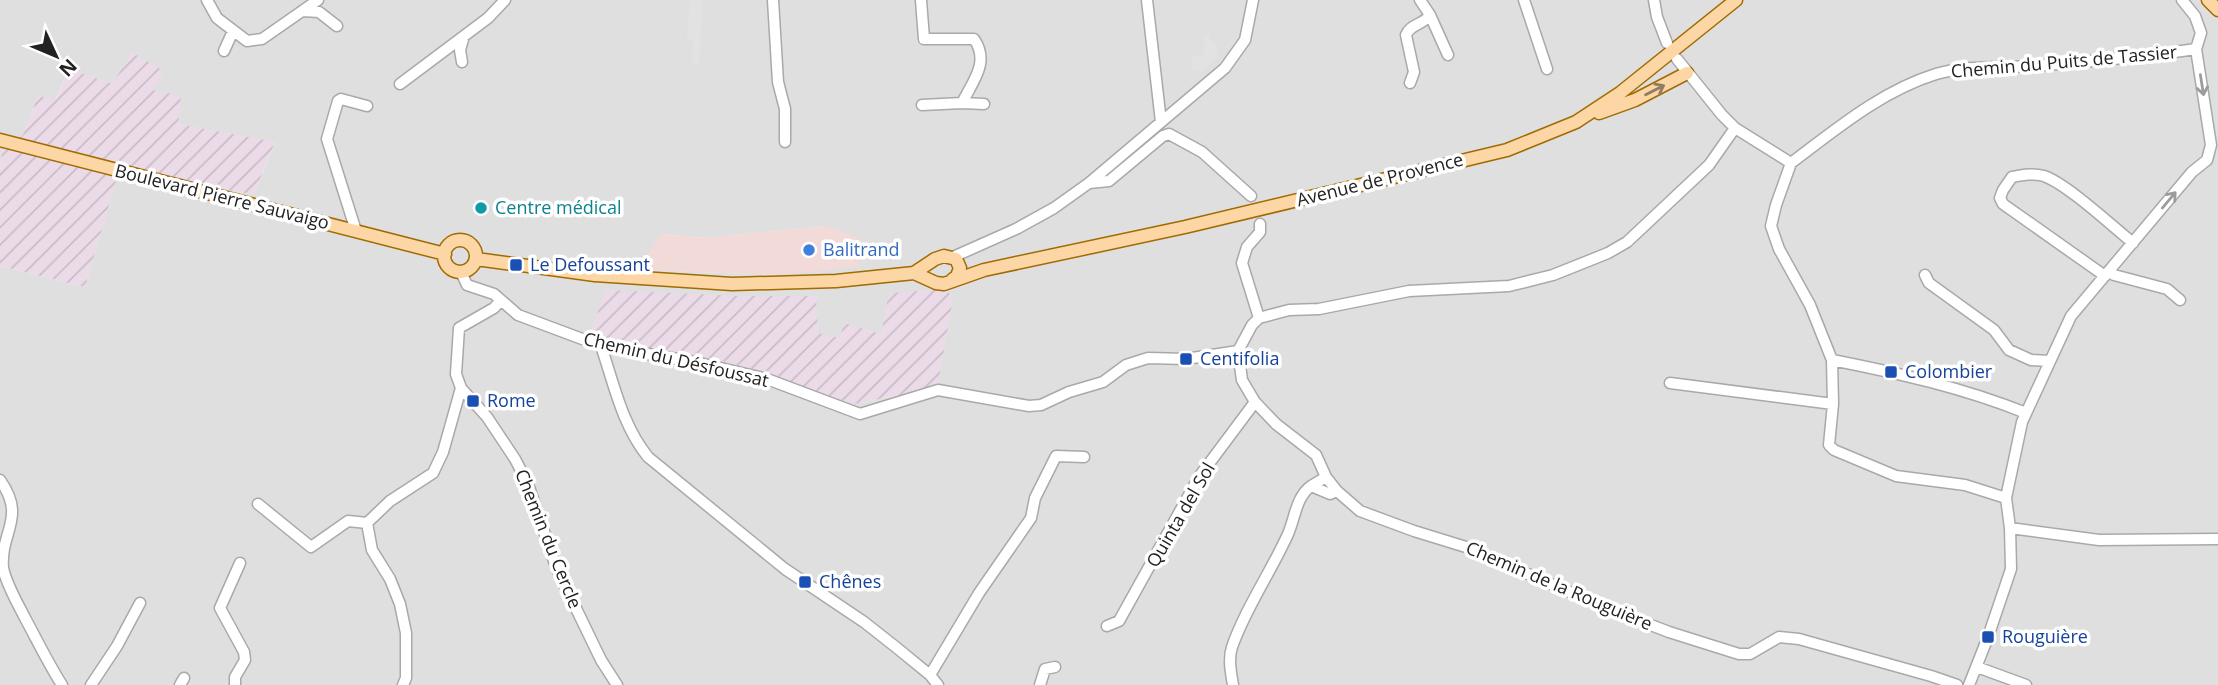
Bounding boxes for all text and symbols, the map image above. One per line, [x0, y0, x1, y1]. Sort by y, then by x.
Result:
north arrow [21, 21, 91, 91]
street label: Chemin du Puits de Tassier [1950, 39, 2179, 83]
text: N [54, 53, 83, 82]
one-way arrow [2196, 73, 2209, 96]
one-way arrow [1644, 82, 1665, 96]
street label: Avenue de Provence [1294, 147, 1466, 211]
street label: Boulevard Pierre Sauvaigo [113, 158, 332, 234]
one-way arrow [2161, 191, 2177, 209]
place label: Centre médical [495, 195, 622, 219]
marker: Centre médical [473, 200, 489, 216]
place label: Balitrand [823, 237, 900, 261]
marker: Balitrand [801, 242, 817, 258]
place label: Le Defoussant [530, 252, 650, 276]
marker: Le Defoussant [508, 257, 524, 273]
street label: Chemin du Désfoussat [581, 326, 771, 392]
place label: Centifolia [1200, 346, 1279, 370]
marker: Centifolia [1178, 351, 1194, 367]
place label: Colombier [1905, 359, 1993, 383]
marker: Colombier [1883, 364, 1899, 380]
place label: Rome [487, 388, 536, 412]
marker: Rome [465, 393, 481, 409]
street label: Quinta del Sol [1140, 458, 1220, 571]
street label: Chemin du Cercle [510, 465, 588, 612]
street label: Chemin de la Rouguière [1462, 535, 1656, 635]
place label: Chênes [819, 569, 881, 593]
marker: Chênes [797, 574, 813, 590]
place label: Rouguière [2002, 624, 2088, 648]
marker: Rouguière [1980, 629, 1996, 645]

